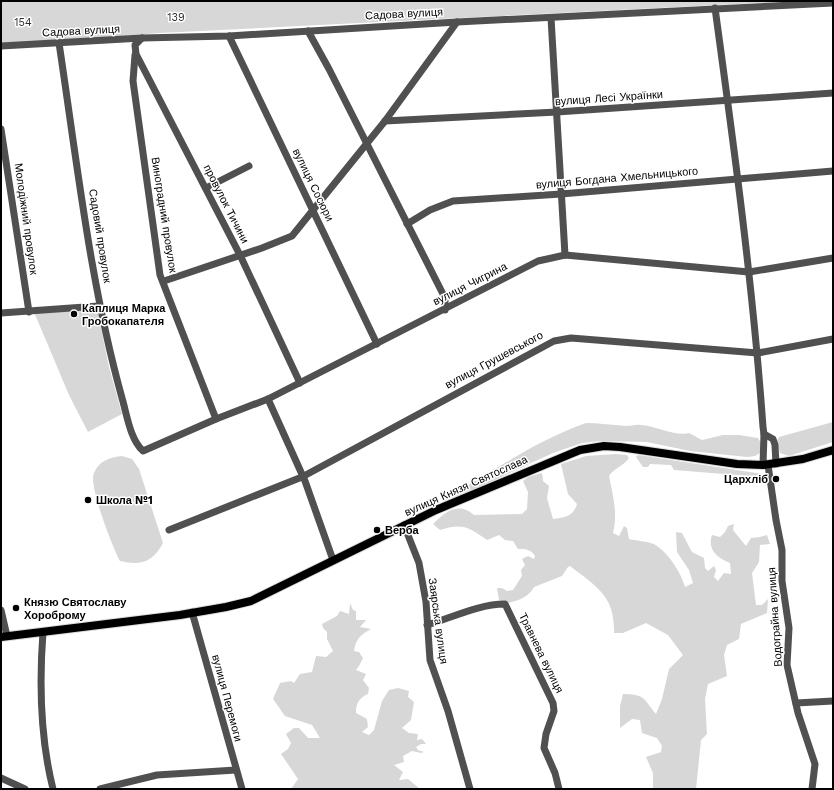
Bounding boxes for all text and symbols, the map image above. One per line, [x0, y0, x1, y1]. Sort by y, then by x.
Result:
street label: Садова вулиця [365, 5, 443, 23]
park label: 139 [167, 11, 185, 24]
park label: 154 [14, 16, 32, 29]
street label: Садова вулиця [42, 22, 120, 40]
street label: вулиця Лесі Українки [555, 88, 663, 108]
street label: вулиця Сосюри [290, 146, 336, 224]
street label: Виноградний провулок [148, 156, 180, 274]
street label: Молодіжний провулок [12, 162, 40, 276]
street label: провулок Тичини [201, 162, 251, 246]
street label: вулиця Богдана Хмельницького [535, 164, 699, 192]
street label: Садовий провулок [86, 188, 114, 284]
street label: вулиця Чигрина [431, 259, 510, 308]
place label: Каплиця Марка Гробокапателя [82, 302, 166, 328]
marker: Каплиця Марка Гробокапателя [69, 309, 79, 319]
street label: вулиця Грушевського [443, 329, 545, 391]
street label: вулиця Князя Святослава [403, 453, 530, 519]
place label: Цархліб [724, 473, 768, 486]
marker: Цархліб [771, 474, 781, 484]
place label: Школа №1 [96, 494, 153, 507]
marker: Школа №1 [83, 495, 93, 505]
place label: Верба [385, 524, 420, 537]
marker: Верба [372, 525, 382, 535]
street label: Водограйна вулиця [765, 567, 785, 667]
street label: Заярська вулиця [426, 577, 450, 665]
place label: Князю Святославу Хороброму [24, 596, 127, 622]
marker: Князю Святославу Хороброму [11, 603, 21, 613]
street label: Травнева вулиця [516, 611, 566, 695]
street label: вулиця Перемоги [209, 653, 245, 743]

